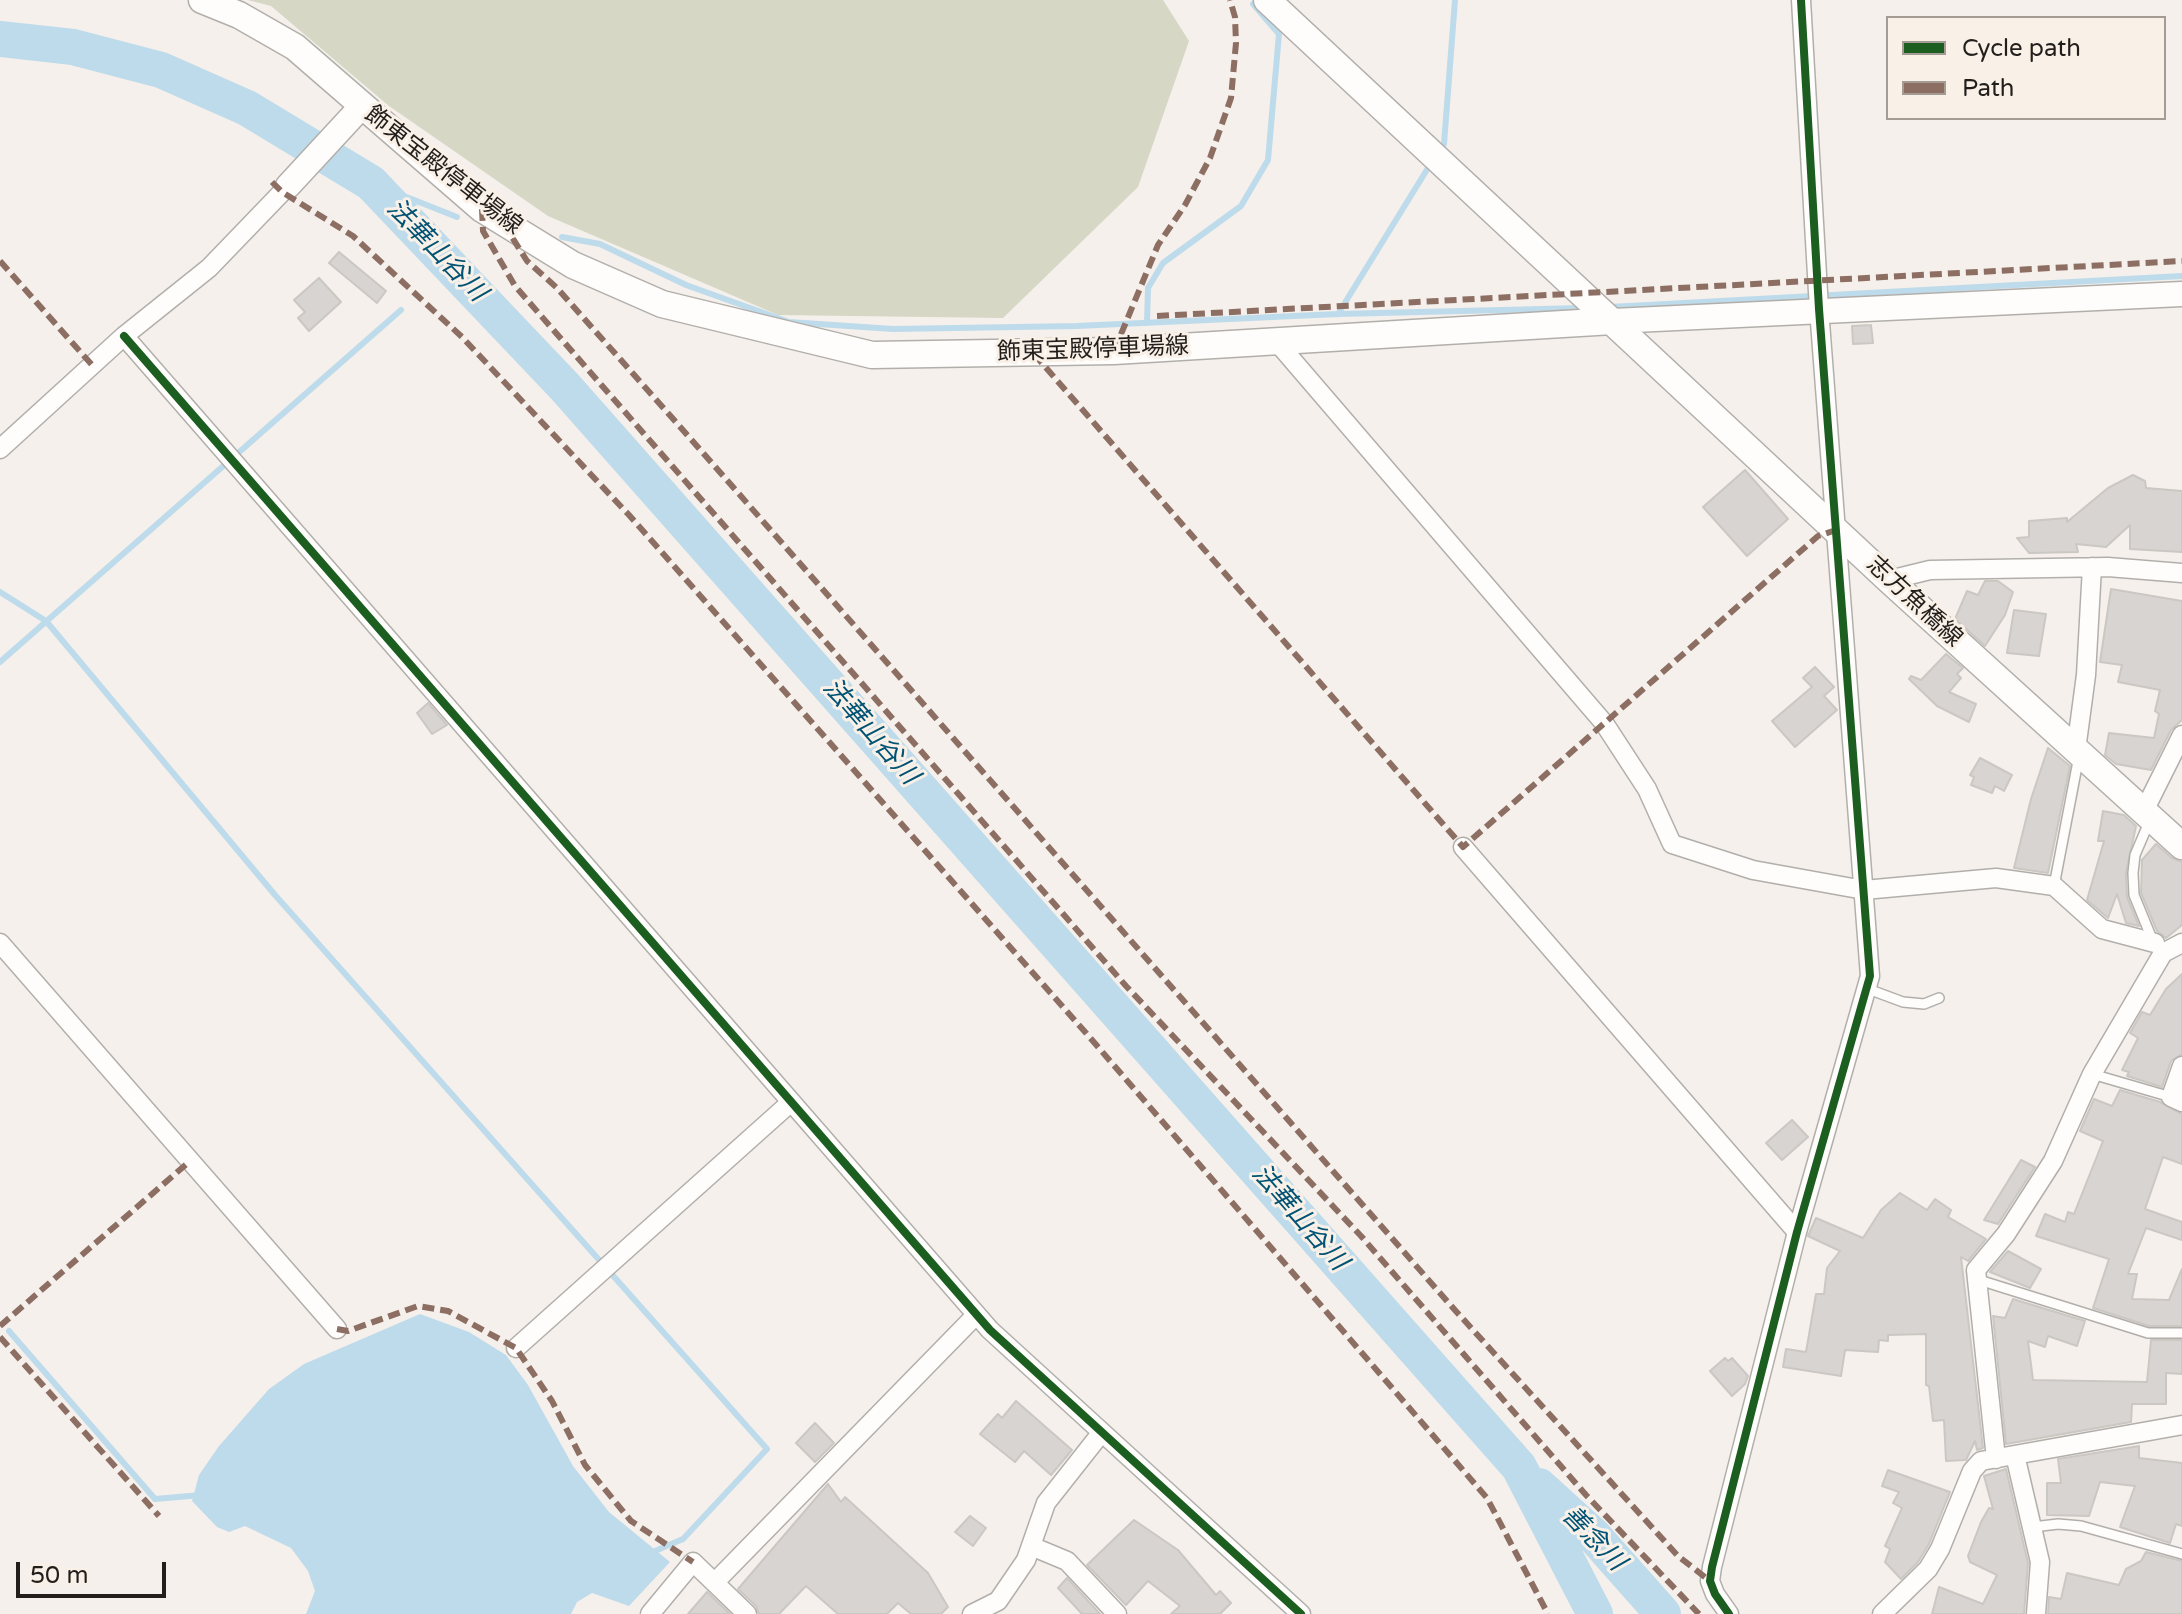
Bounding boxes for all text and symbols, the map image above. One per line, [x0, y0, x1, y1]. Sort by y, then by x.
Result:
legend [1886, 16, 2166, 120]
text: Cycle path [1962, 34, 2081, 63]
text: Path [1962, 74, 2015, 103]
street label: 飾東宝殿停車場線 [358, 101, 528, 241]
water label: 法華山谷川 [380, 193, 492, 309]
street label: 飾東宝殿停車場線 [997, 332, 1189, 368]
street label: 志方魚橋線 [1860, 551, 1968, 653]
water label: 法華山谷川 [816, 673, 924, 791]
water label: 法華山谷川 [1245, 1159, 1353, 1277]
water label: 善念川 [1555, 1500, 1631, 1578]
scale bar [20, 1546, 170, 1596]
text: 50 m [30, 1561, 88, 1590]

